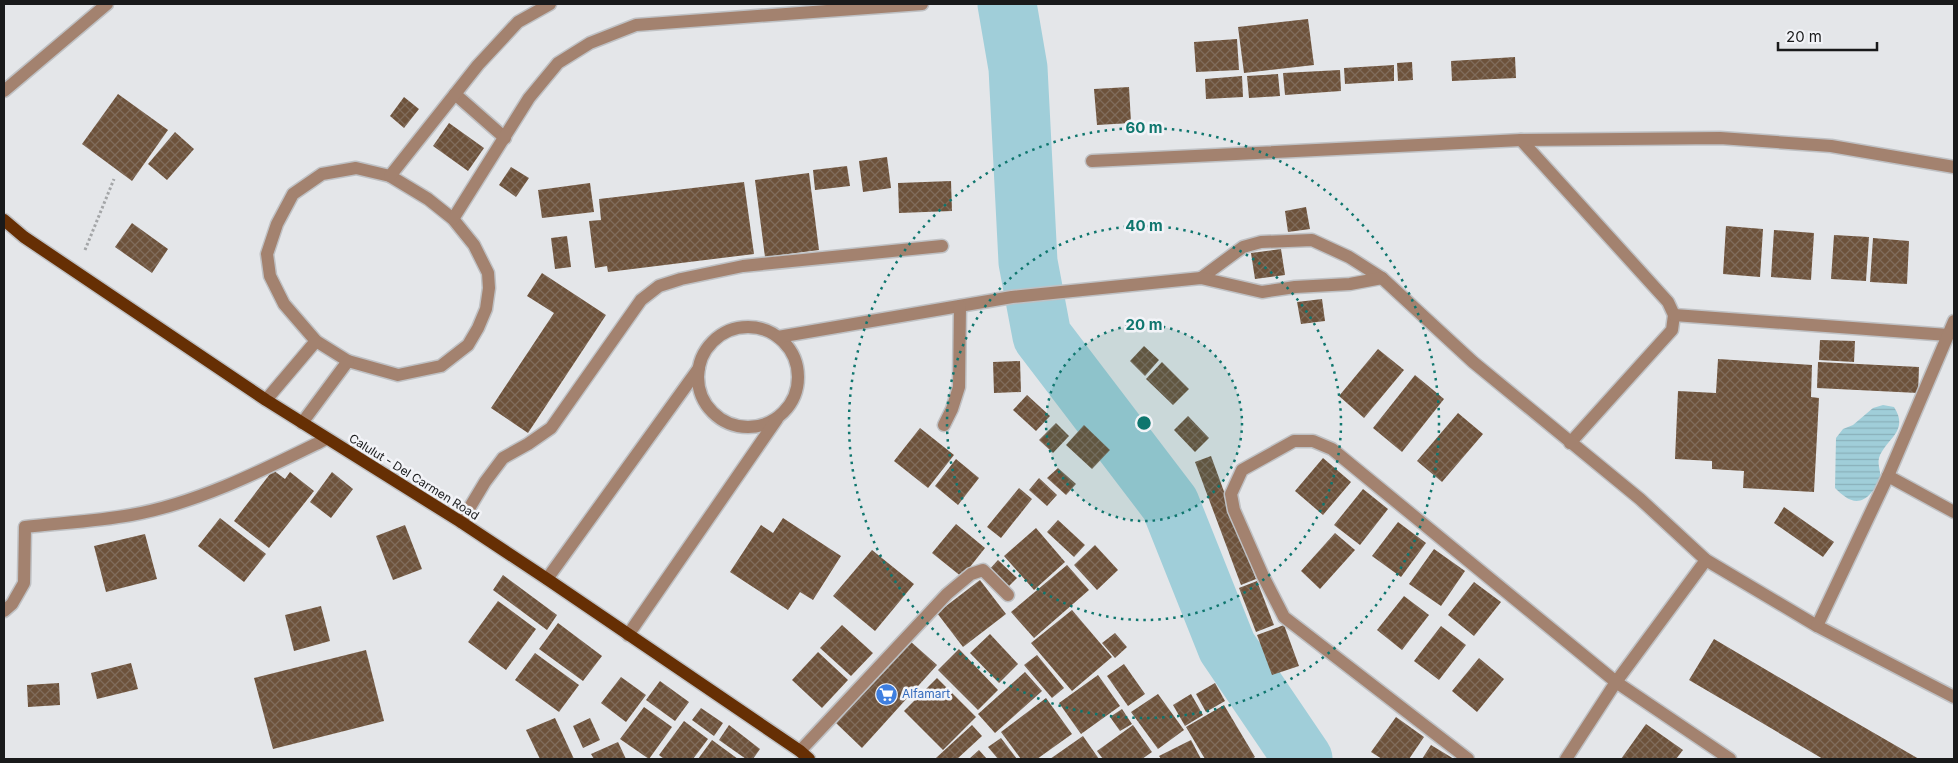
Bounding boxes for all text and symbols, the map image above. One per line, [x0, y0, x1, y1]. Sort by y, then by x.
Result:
scale bar [1778, 20, 1877, 52]
text: 20 m [1786, 27, 1822, 46]
text: 60 m [1125, 118, 1163, 137]
text: 40 m [1125, 216, 1163, 235]
text: 20 m [1126, 315, 1162, 334]
centre of rings [1135, 414, 1153, 432]
street label: Calulut - Del Carmen Road [346, 430, 482, 523]
supermarket icon: Alfamart [874, 682, 898, 706]
place label: Alfamart [902, 686, 950, 701]

